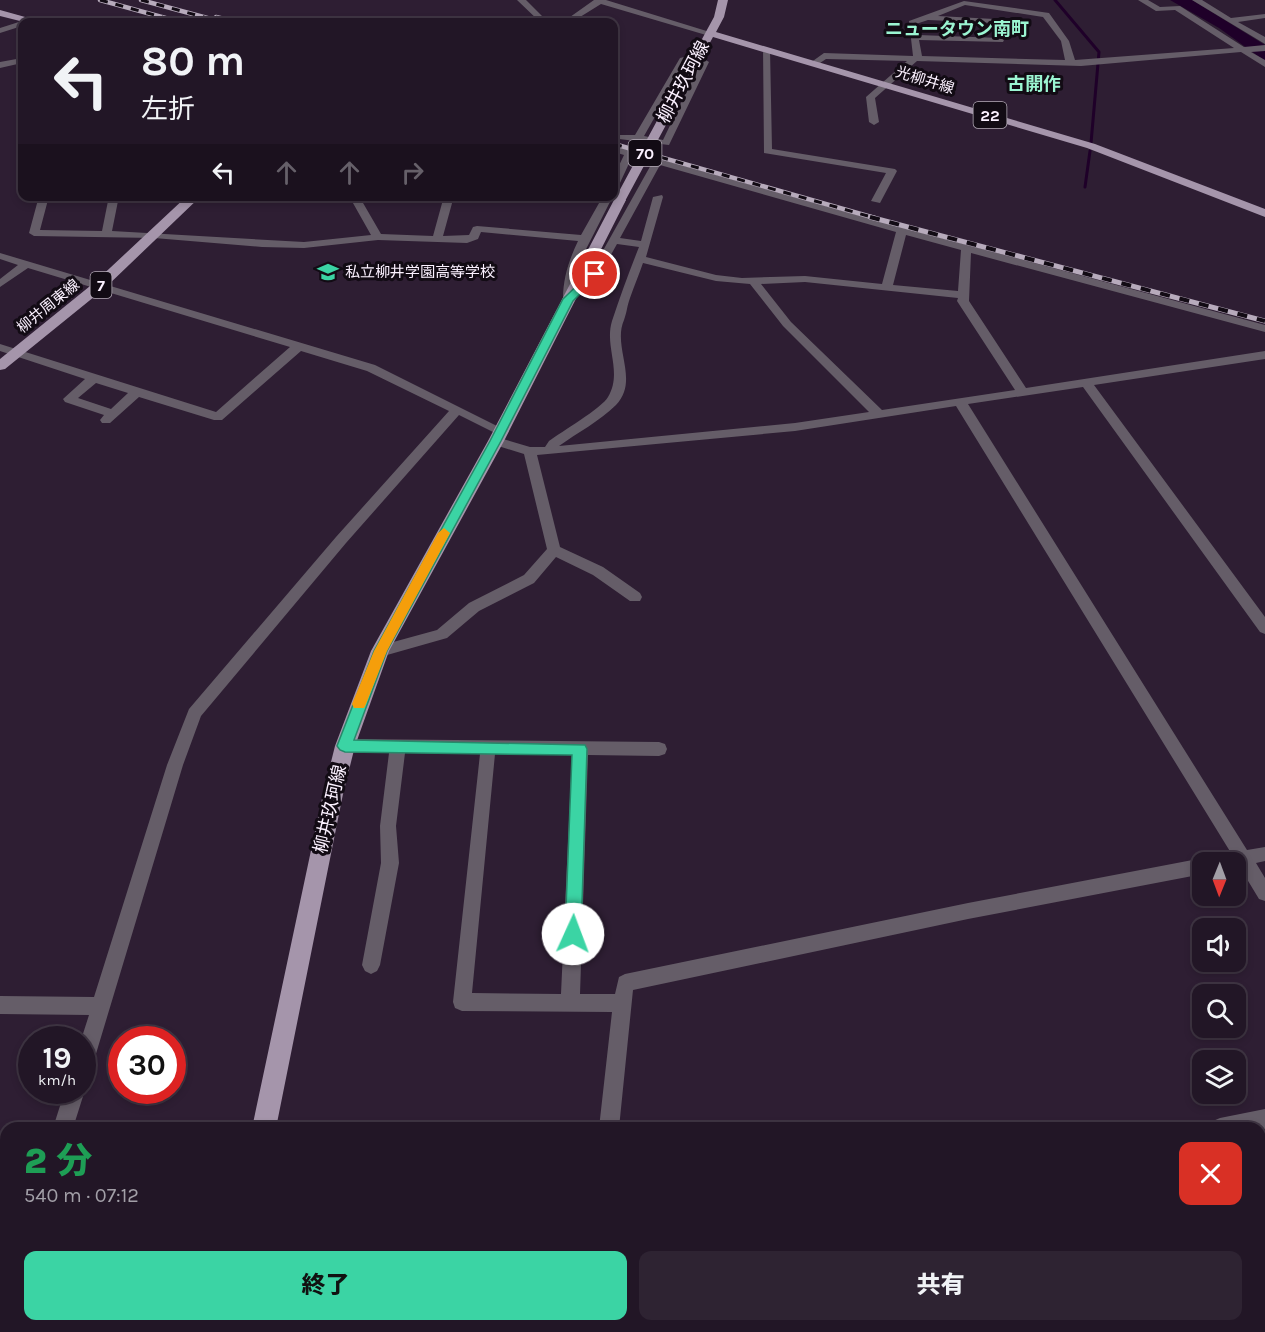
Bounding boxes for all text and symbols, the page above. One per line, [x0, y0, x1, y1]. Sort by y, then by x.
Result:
district label: ニュータウン南町 [885, 18, 1029, 40]
text: 80 m [141, 36, 245, 86]
street label: 柳井玖珂線 [652, 37, 714, 127]
icon: left [42, 42, 120, 120]
street label: 光柳井線 [894, 63, 956, 97]
district label: 古開作 [1007, 73, 1061, 95]
text: 左折 [141, 93, 195, 125]
road number: 22 [974, 102, 1006, 128]
road number: 70 [628, 140, 662, 166]
icon: left [207, 156, 240, 189]
icon: ahead [270, 156, 303, 189]
icon: ahead [333, 156, 366, 189]
icon: right [396, 156, 429, 189]
pin [569, 248, 620, 299]
icon: arrive [578, 257, 611, 290]
school or university icon: 私立柳井学園高等学校 [316, 260, 340, 284]
place label: 私立柳井学園高等学校 [345, 263, 495, 281]
road number: 7 [90, 272, 112, 298]
street label: 柳井周東線 [13, 275, 83, 337]
street label: 柳井玖珂線 [309, 763, 351, 855]
north arrow [1192, 852, 1246, 906]
map controls [1192, 852, 1246, 1104]
position arrow [541, 902, 605, 966]
button: sound [1192, 918, 1246, 972]
button: search [1192, 984, 1246, 1038]
speed limit sign: 30 [108, 1026, 186, 1104]
text: 19 [42, 1040, 71, 1076]
button: layers [1192, 1050, 1246, 1104]
text: km/h [38, 1071, 76, 1089]
text: 2 分 [24, 1140, 92, 1182]
button: close [1179, 1142, 1242, 1205]
text: 540 m · 07:12 [24, 1184, 139, 1207]
button: 終了 [24, 1251, 627, 1320]
button: 共有 [639, 1251, 1242, 1320]

